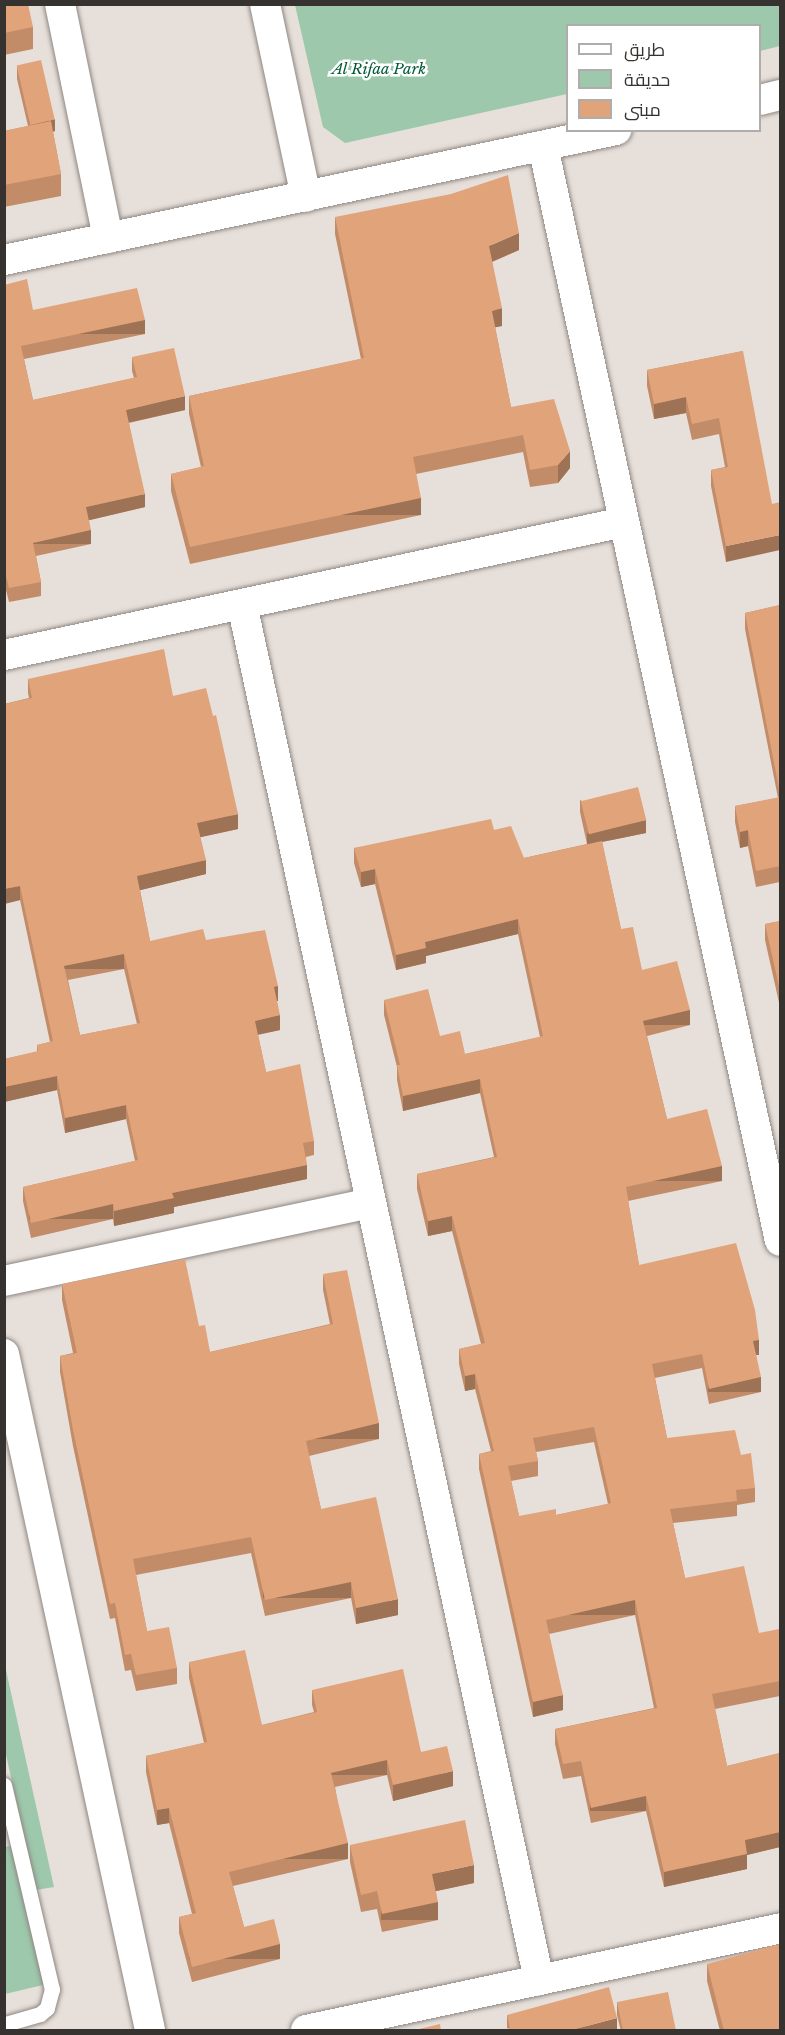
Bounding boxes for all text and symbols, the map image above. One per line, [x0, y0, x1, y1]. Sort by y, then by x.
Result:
legend [566, 24, 761, 132]
text: طريق [624, 39, 665, 61]
park label: Al Rifaa Park [332, 60, 426, 78]
text: حديقة [624, 69, 670, 91]
text: مبنى [624, 99, 661, 121]

